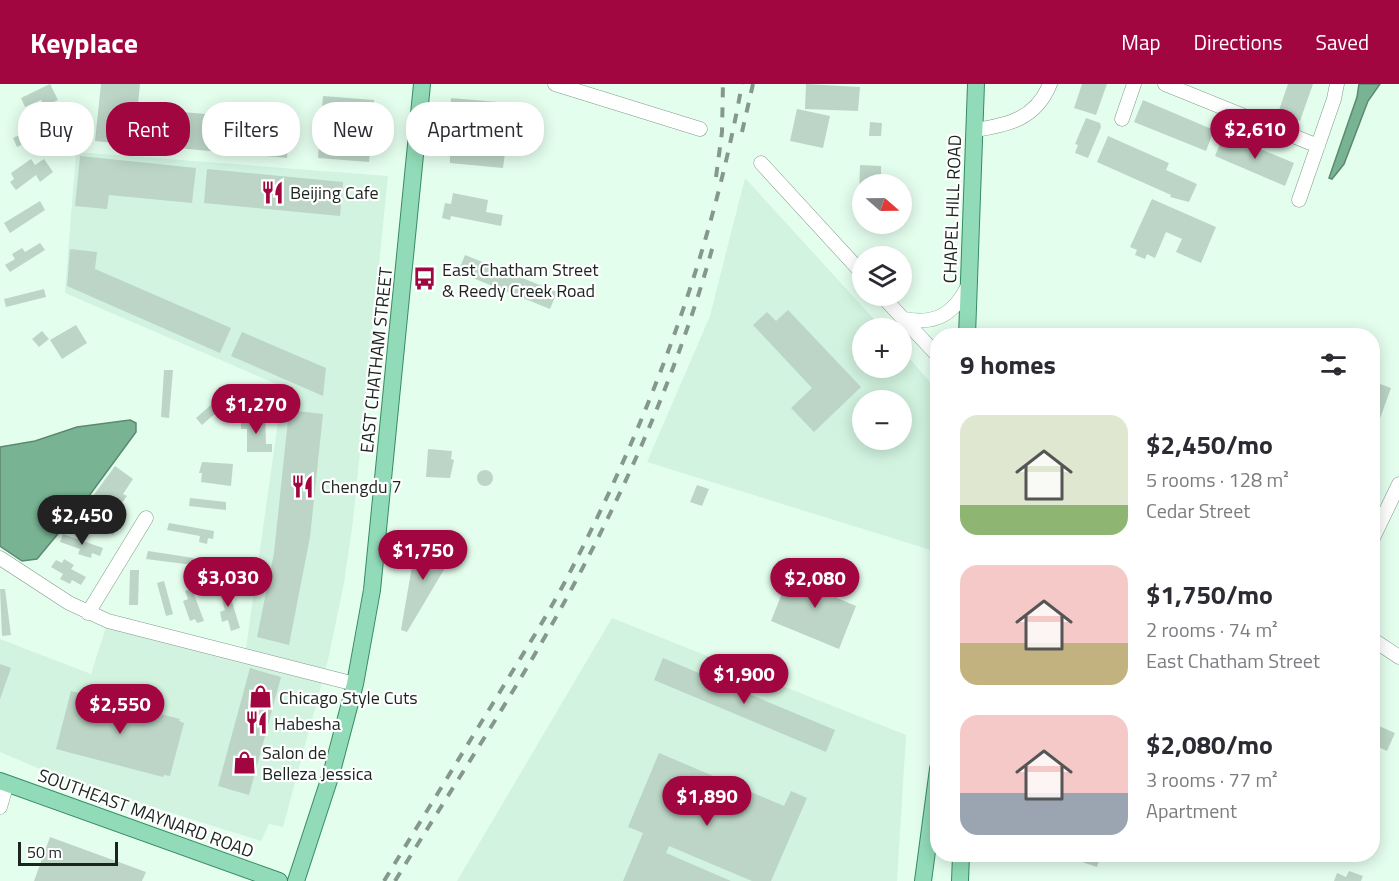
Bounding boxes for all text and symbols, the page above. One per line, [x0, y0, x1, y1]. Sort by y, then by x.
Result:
text: Keyplace [30, 21, 138, 64]
text: Map [1121, 26, 1161, 58]
text: Directions [1194, 26, 1283, 58]
text: Saved [1316, 26, 1369, 58]
chip: Buy [18, 102, 94, 156]
chip: Rent [106, 102, 190, 156]
chip: Filters [202, 102, 300, 156]
chip: New [312, 102, 394, 156]
chip: Apartment [406, 102, 544, 156]
pin: $2,610 [1206, 109, 1304, 160]
text: $2,610 [1224, 113, 1286, 144]
street label: CHAPEL HILL ROAD [936, 134, 968, 284]
north arrow [852, 174, 912, 234]
map controls [852, 174, 912, 450]
restaurant icon: Beijing Cafe [259, 179, 285, 205]
place label: Beijing Cafe [290, 179, 379, 206]
button: layers [852, 246, 912, 306]
place label: East Chatham Street & Reedy Creek Road [442, 256, 599, 304]
street label: EAST CHATHAM STREET [353, 265, 399, 454]
bus stop icon: East Chatham Street & Reedy Creek Road [411, 266, 437, 292]
button: + [852, 318, 912, 378]
text: 9 homes [960, 345, 1056, 384]
icon: filters [1317, 348, 1350, 381]
pin: $1,270 [207, 384, 305, 435]
text: $1,270 [225, 388, 287, 419]
button: − [852, 390, 912, 450]
text: $2,450/mo [1146, 425, 1273, 464]
icon: home [1008, 439, 1080, 511]
text: 5 rooms · 128 m² [1146, 464, 1289, 495]
restaurant icon: Chengdu 7 [290, 473, 316, 499]
place label: Chengdu 7 [321, 473, 402, 500]
pin: $2,450 [33, 495, 131, 546]
text: Cedar Street [1146, 495, 1250, 526]
text: $2,450 [51, 499, 113, 530]
pin: $1,750 [374, 530, 472, 581]
text: $1,750 [392, 534, 454, 565]
pin: $3,030 [179, 557, 277, 608]
pin: $2,080 [766, 558, 864, 609]
text: $3,030 [197, 561, 259, 592]
text: $2,080 [784, 562, 846, 593]
text: $1,750/mo [1146, 575, 1273, 614]
icon: home [1008, 589, 1080, 661]
text: 2 rooms · 74 m² [1146, 614, 1278, 645]
text: East Chatham Street [1146, 645, 1320, 676]
pin: $1,900 [695, 654, 793, 705]
text: $1,900 [713, 658, 775, 689]
pin: $2,550 [71, 684, 169, 735]
shop icon: Chicago Style Cuts [248, 684, 274, 710]
place label: Chicago Style Cuts [279, 684, 418, 711]
text: $2,550 [89, 688, 151, 719]
restaurant icon: Habesha [243, 710, 269, 736]
place label: Habesha [274, 710, 341, 737]
text: $2,080/mo [1146, 725, 1273, 764]
place label: Salon de Belleza Jessica [262, 739, 373, 787]
icon: home [1008, 739, 1080, 811]
shop icon: Salon de Belleza Jessica [231, 749, 257, 775]
street label: SOUTHEAST MAYNARD ROAD [34, 761, 258, 865]
text: 3 rooms · 77 m² [1146, 764, 1278, 795]
pin: $1,890 [658, 776, 756, 827]
text: $1,890 [676, 780, 738, 811]
text: Apartment [1146, 795, 1237, 826]
scale bar [18, 839, 118, 866]
text: 50 m [27, 840, 62, 864]

